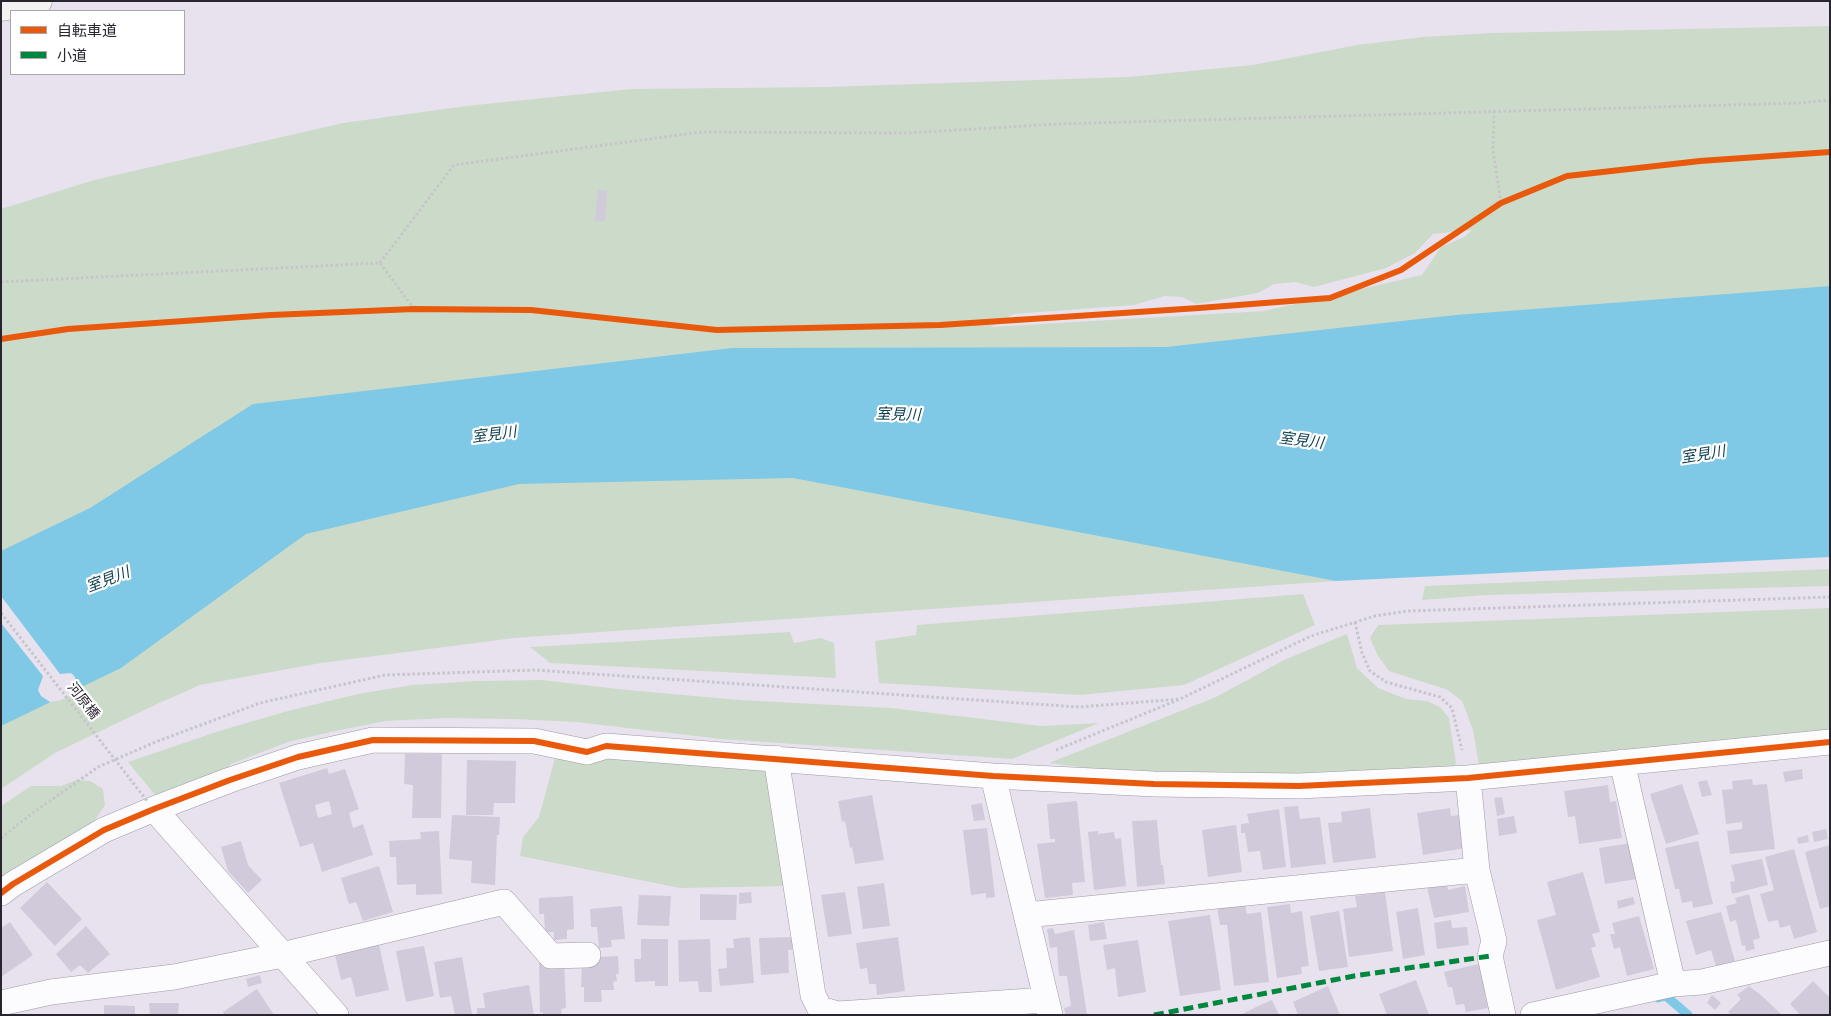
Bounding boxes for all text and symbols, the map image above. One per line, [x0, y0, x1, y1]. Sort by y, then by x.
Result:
legend [10, 10, 185, 75]
text: 自転車道 [57, 20, 117, 40]
text: 小道 [57, 45, 87, 65]
water label: 室見川 [875, 406, 921, 424]
water label: 室見川 [471, 423, 517, 447]
water label: 室見川 [1278, 429, 1324, 453]
water label: 室見川 [1679, 443, 1727, 467]
water label: 室見川 [84, 564, 132, 596]
street label: 河原橋 [63, 679, 103, 723]

